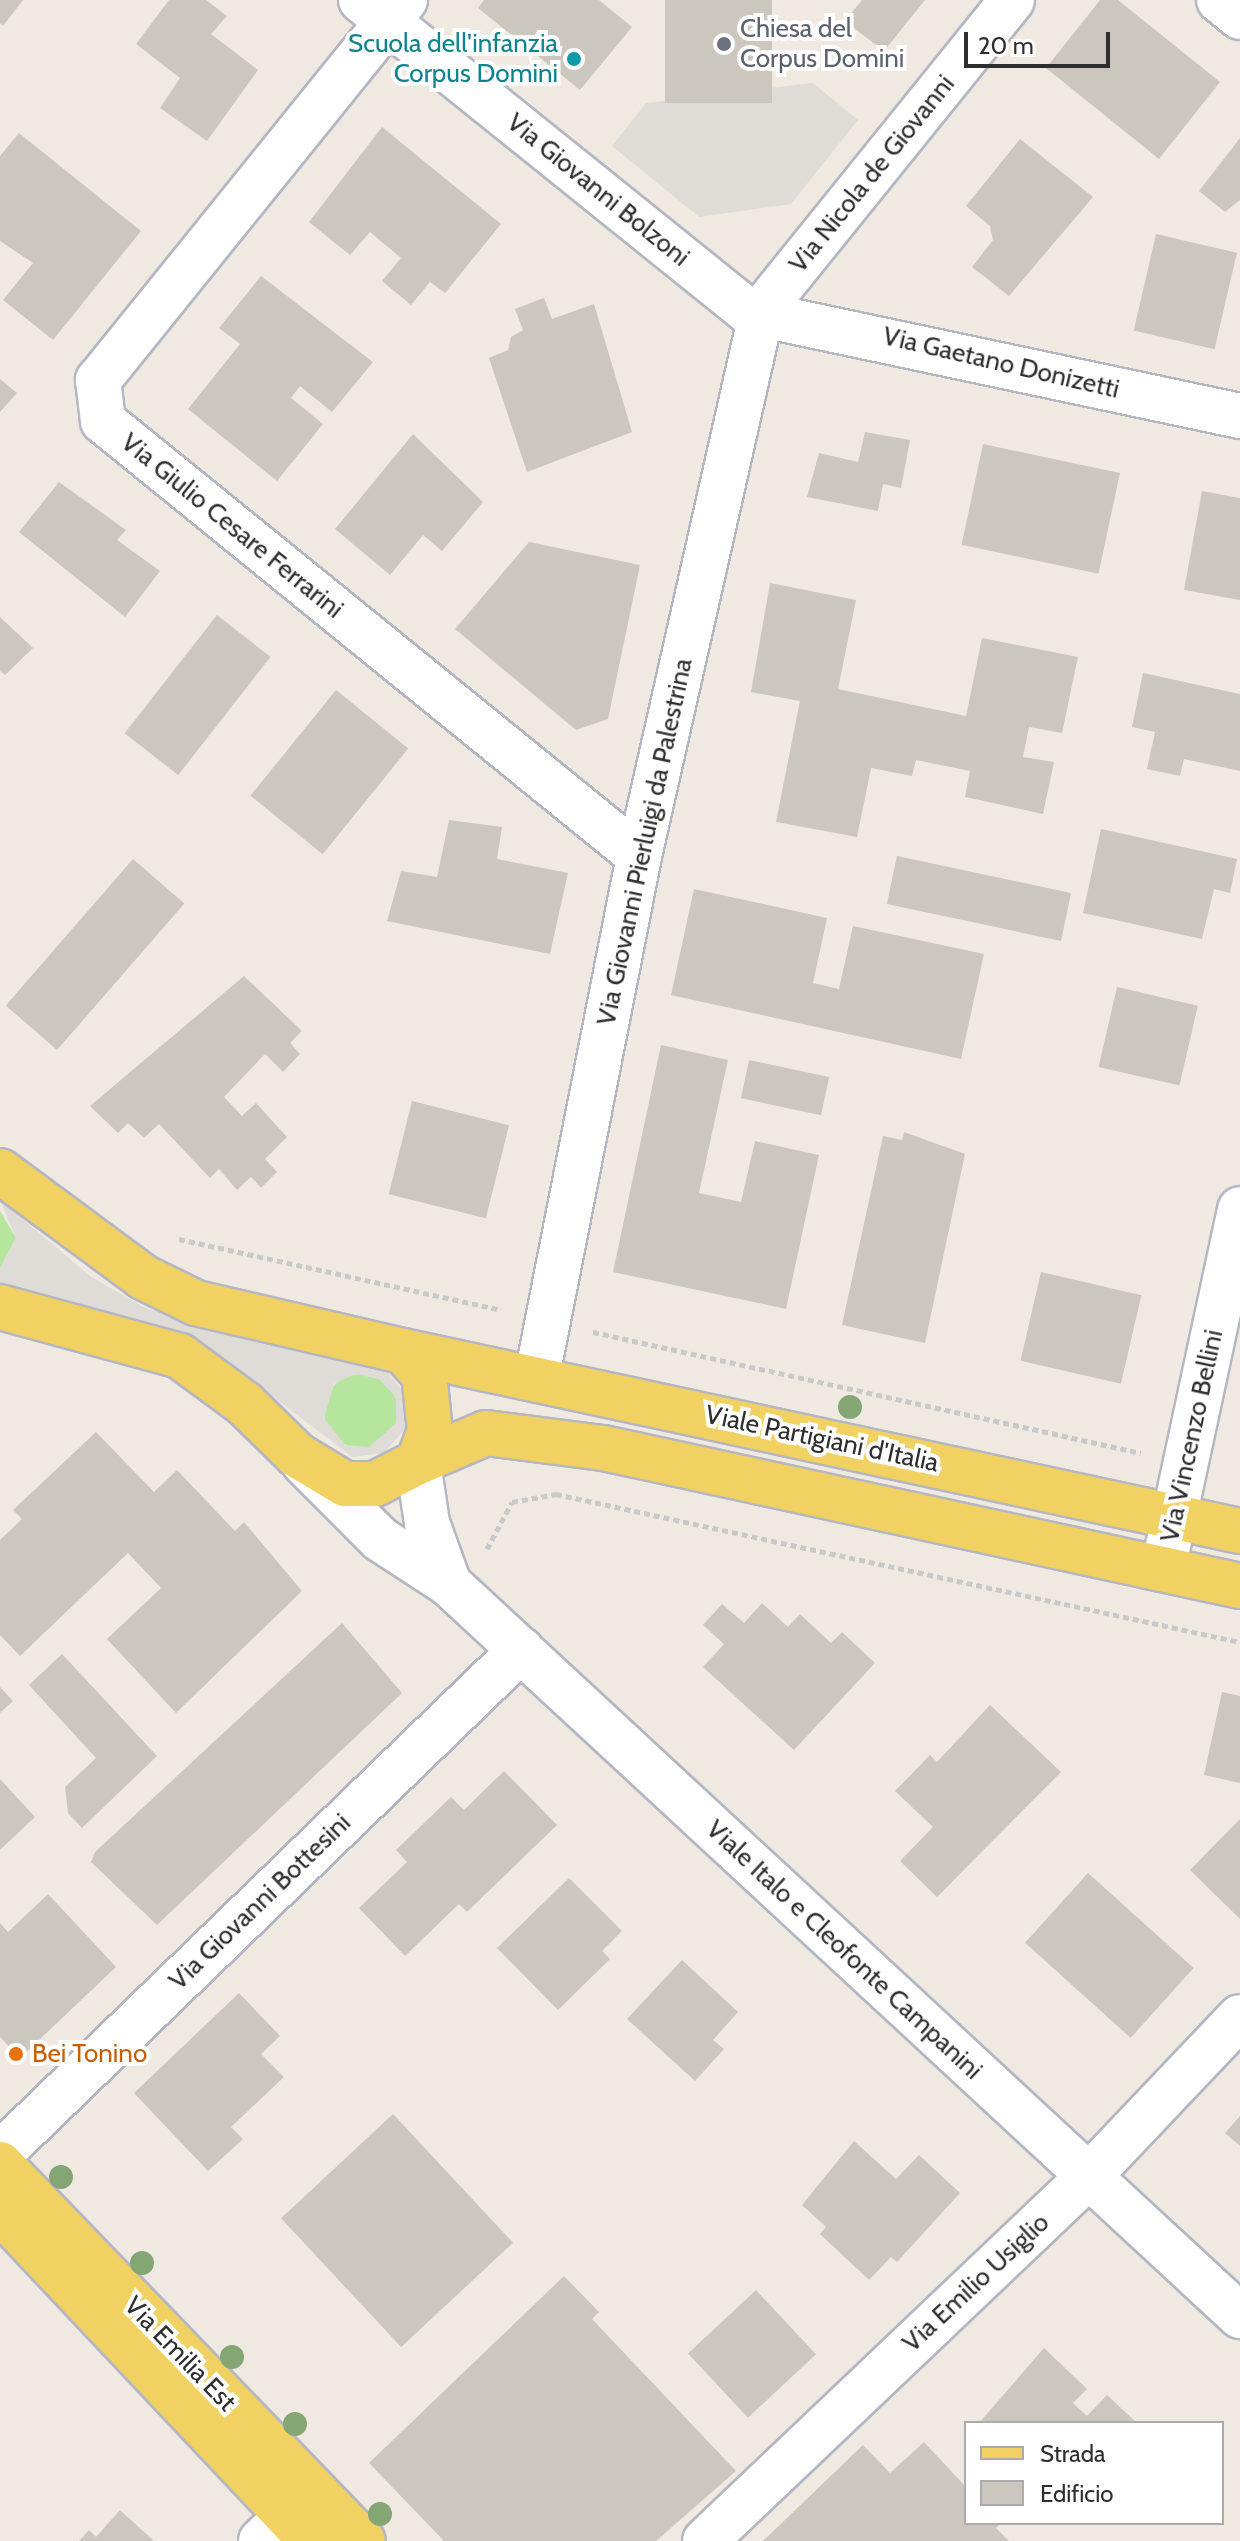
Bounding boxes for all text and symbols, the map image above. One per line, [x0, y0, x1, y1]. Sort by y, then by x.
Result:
place label: Chiesa del Corpus Domini [740, 13, 904, 74]
scale bar [968, 16, 1114, 66]
place label: Scuola dell'infanzia Corpus Domini [348, 28, 558, 90]
text: 20 m [978, 31, 1034, 60]
marker: Chiesa del Corpus Domini [715, 35, 733, 53]
marker: Scuola dell'infanzia Corpus Domini [565, 50, 583, 68]
street label: Via Nicola de Giovanni [783, 69, 961, 279]
street label: Via Giovanni Bolzoni [501, 107, 695, 273]
street label: Via Gaetano Donizetti [880, 321, 1122, 405]
street label: Via Giulio Cesare Ferrarini [115, 427, 349, 625]
street label: Via Giovanni Pierluigi da Palestrina [591, 656, 699, 1028]
street label: Via Vincenzo Bellini [1154, 1327, 1230, 1545]
street label: Viale Partigiani d'Italia [703, 1399, 941, 1479]
street label: Via Giovanni Bottesini [163, 1807, 357, 1997]
street label: Viale Italo e Cleofonte Campanini [700, 1814, 988, 2086]
place label: Bei Tonino [32, 2038, 147, 2070]
marker: Bei Tonino [7, 2045, 25, 2063]
street label: Via Emilio Usiglio [896, 2207, 1056, 2359]
street label: Via Emilia Est [118, 2290, 242, 2418]
legend [964, 2421, 1224, 2525]
text: Strada [1040, 2439, 1106, 2468]
text: Edificio [1040, 2479, 1114, 2508]

